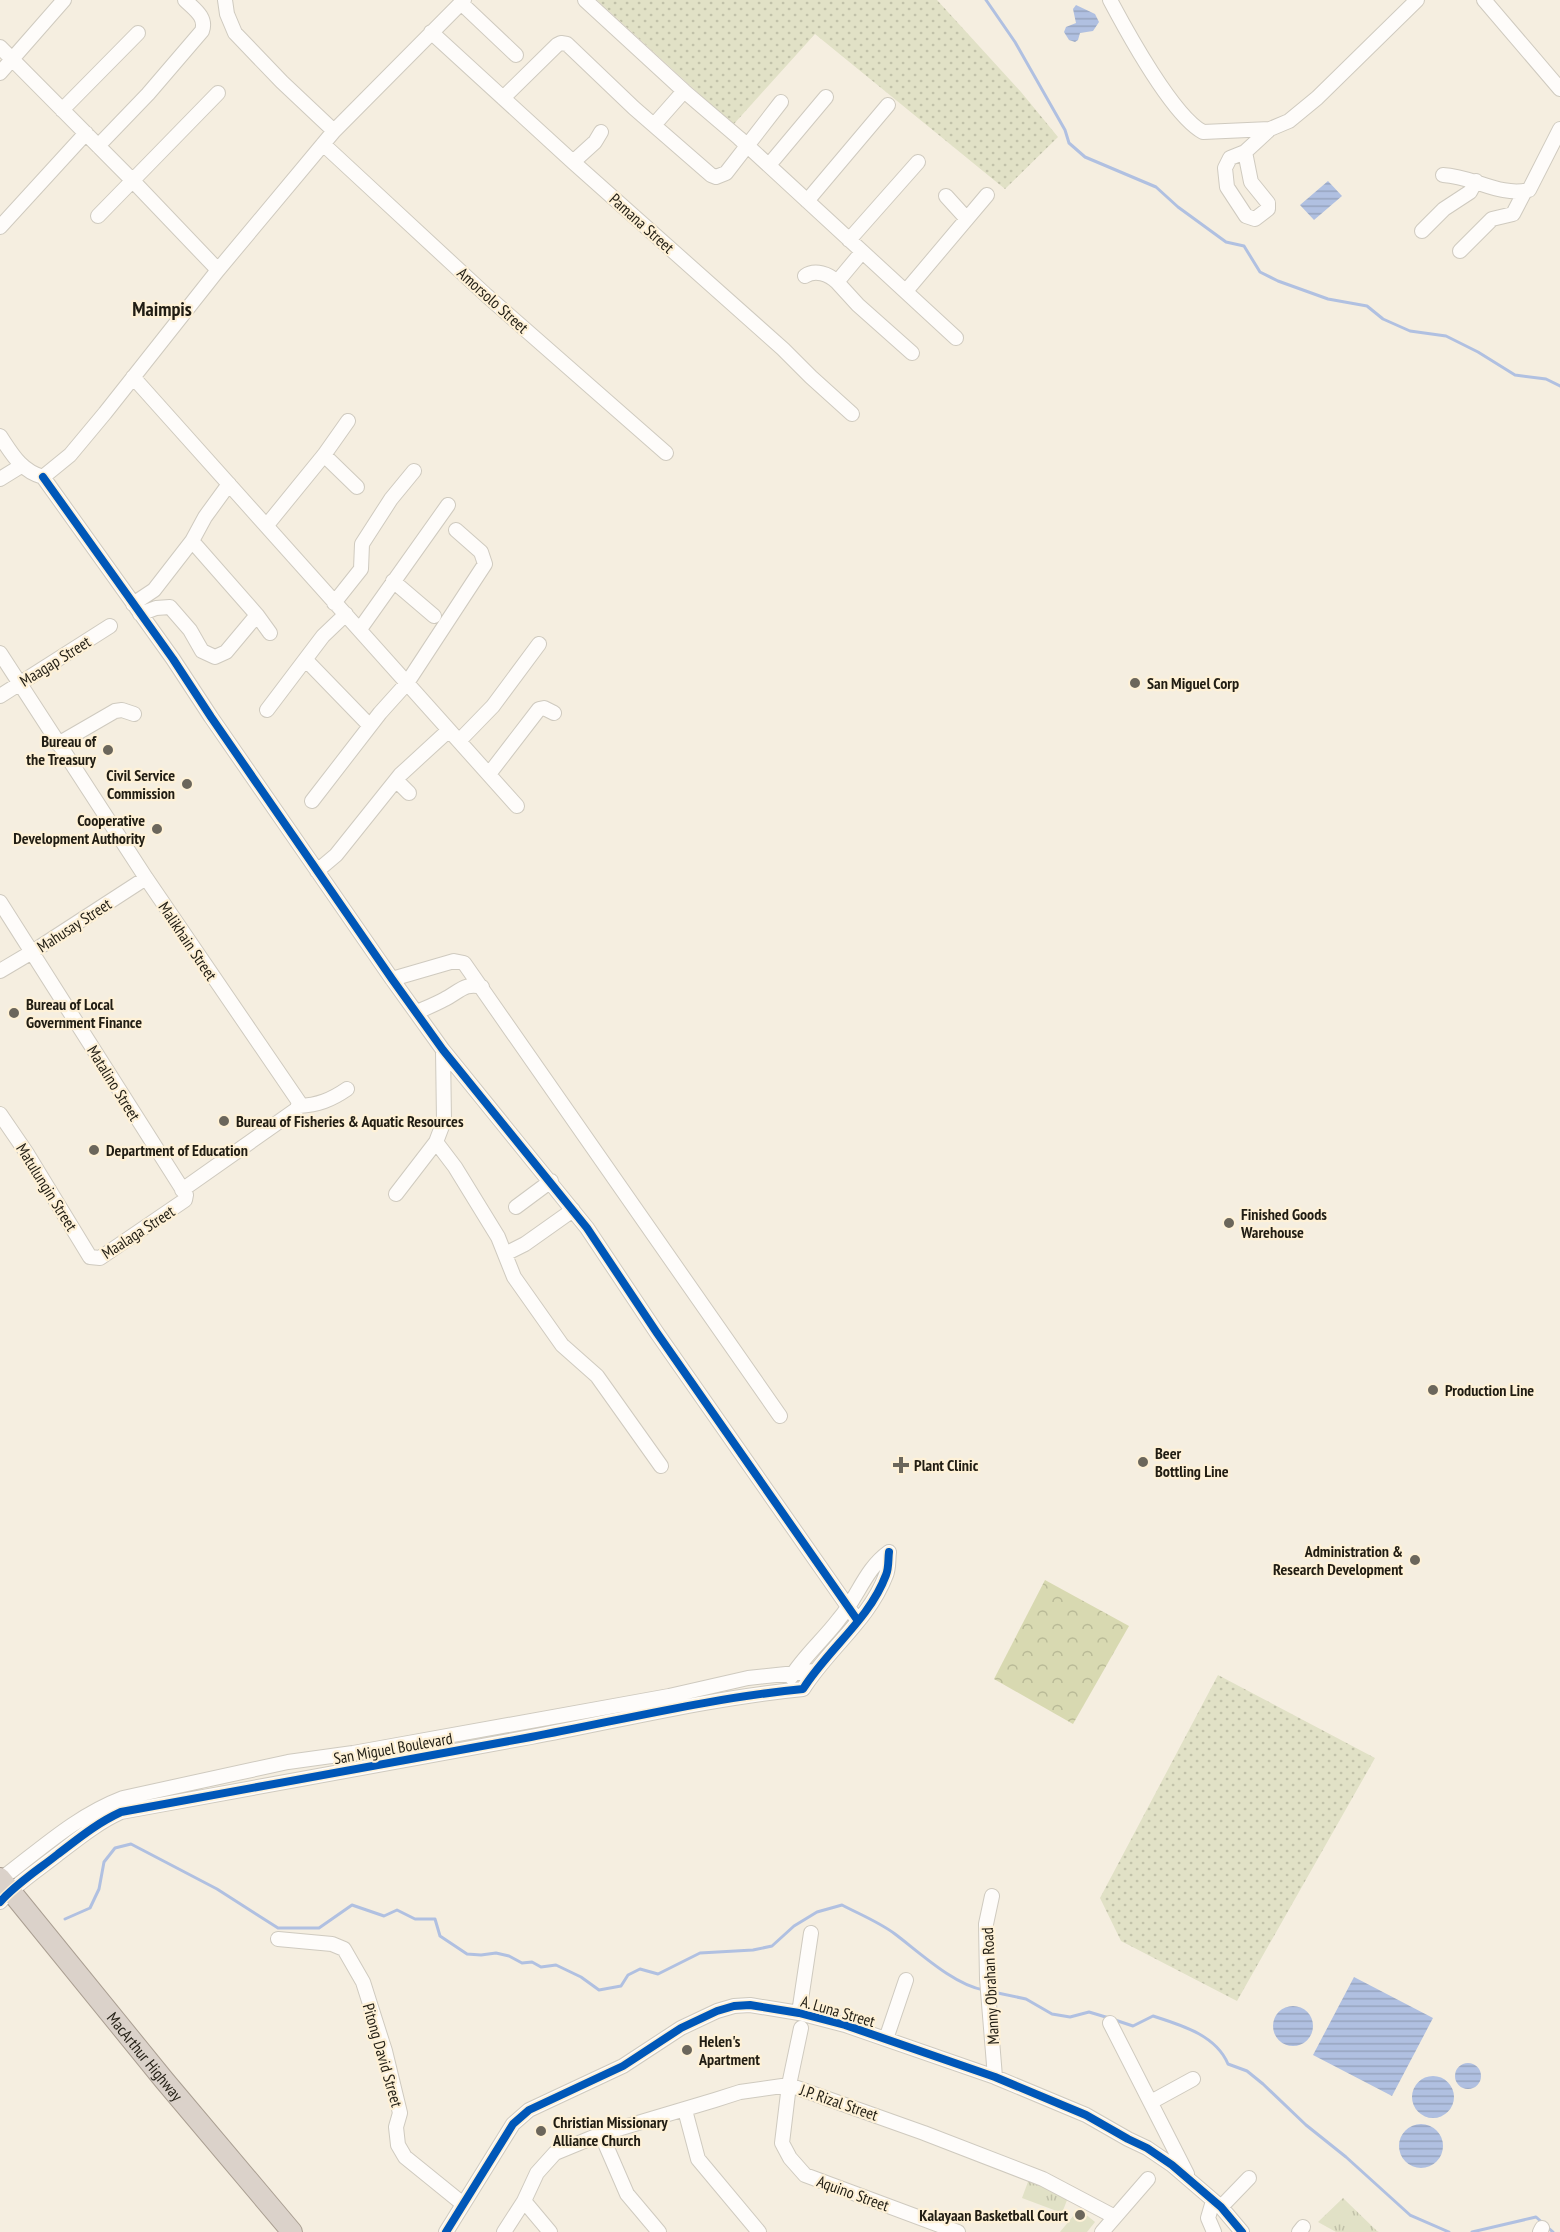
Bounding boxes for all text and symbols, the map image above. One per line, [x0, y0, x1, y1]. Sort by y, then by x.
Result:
street label: Pamana Street [606, 189, 679, 258]
street label: Amorsolo Street [453, 263, 533, 338]
district label: Maimpis [132, 296, 192, 322]
street label: Maagap Street [16, 631, 95, 691]
place label: San Miguel Corp [1147, 673, 1239, 693]
marker: San Miguel Corp [1128, 676, 1142, 690]
place label: Bureau of the Treasury [26, 731, 97, 769]
marker: Bureau of the Treasury [101, 743, 115, 757]
place label: Civil Service Commission [106, 765, 175, 803]
marker: Civil Service Commission [180, 777, 194, 791]
place label: Cooperative Development Authority [13, 810, 146, 848]
marker: Cooperative Development Authority [150, 822, 164, 836]
street label: Mahusay Street [33, 893, 115, 956]
street label: Malikhain Street [154, 898, 222, 985]
place label: Bureau of Local Government Finance [26, 994, 142, 1032]
marker: Bureau of Local Government Finance [7, 1006, 21, 1020]
street label: Matalino Street [83, 1042, 145, 1125]
place label: Bureau of Fisheries & Aquatic Resources [236, 1111, 464, 1131]
marker: Bureau of Fisheries & Aquatic Resources [217, 1114, 231, 1128]
street label: Matulungin Street [12, 1139, 82, 1235]
place label: Department of Education [106, 1140, 248, 1160]
marker: Department of Education [87, 1143, 101, 1157]
street label: Maalaga Street [98, 1201, 179, 1263]
place label: Finished Goods Warehouse [1240, 1204, 1327, 1242]
marker: Finished Goods Warehouse [1222, 1216, 1236, 1230]
place label: Production Line [1445, 1380, 1534, 1400]
marker: Production Line [1426, 1383, 1440, 1397]
place label: Beer Bottling Line [1155, 1443, 1229, 1481]
place label: Plant Clinic [914, 1455, 979, 1475]
marker: Beer Bottling Line [1136, 1455, 1150, 1469]
marker: Plant Clinic [892, 1456, 910, 1474]
place label: Administration & Research Development [1273, 1541, 1403, 1579]
marker: Administration & Research Development [1408, 1553, 1422, 1567]
street label: San Miguel Boulevard [332, 1728, 454, 1768]
street label: Manny Obrahan Road [977, 1927, 1003, 2045]
street label: A. Luna Street [799, 1991, 878, 2031]
street label: Pitong David Street [359, 2001, 408, 2110]
street label: MacArthur Highway [103, 2008, 187, 2105]
place label: Helen's Apartment [698, 2031, 760, 2069]
marker: Helen's Apartment [680, 2043, 694, 2057]
street label: J.P. Rizal Street [797, 2079, 881, 2125]
place label: Christian Missionary Alliance Church [552, 2112, 668, 2150]
marker: Christian Missionary Alliance Church [534, 2124, 548, 2138]
street label: Aquino Street [814, 2171, 892, 2215]
place label: Kalayaan Basketball Court [919, 2205, 1068, 2225]
marker: Kalayaan Basketball Court [1073, 2208, 1087, 2222]

